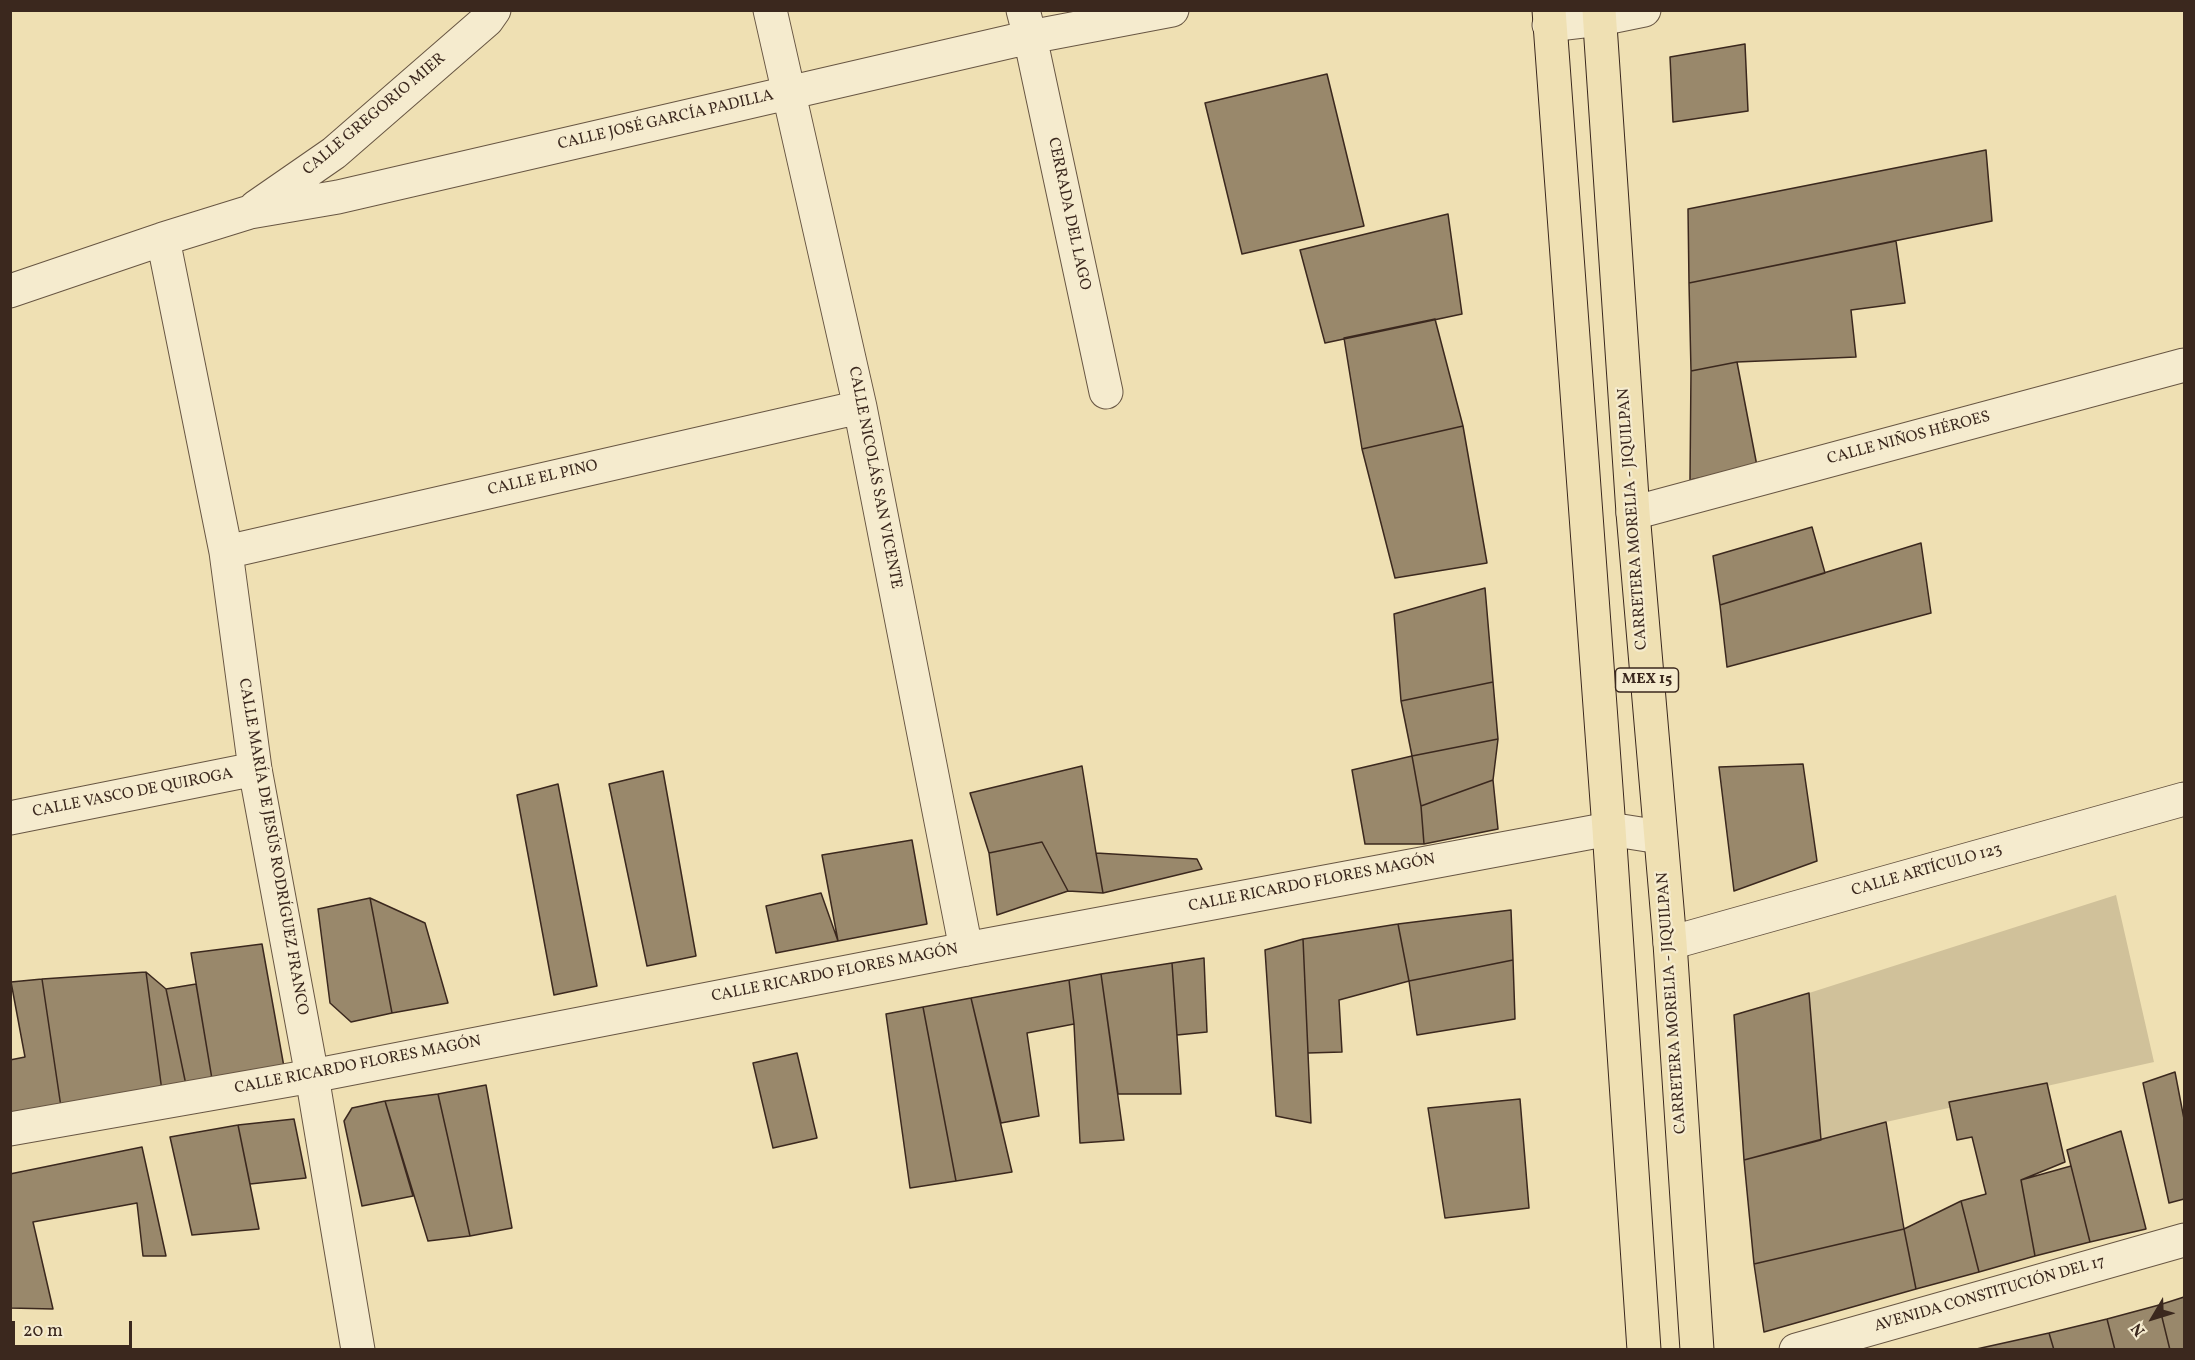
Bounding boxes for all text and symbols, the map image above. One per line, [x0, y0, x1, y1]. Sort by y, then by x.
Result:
street label: CALLE GREGORIO MIER [300, 50, 450, 180]
street label: CALLE JOSÉ GARCÍA PADILLA [556, 87, 776, 155]
street label: CERRADA DEL LAGO [1042, 136, 1094, 292]
street label: CALLE NICOLÁS SAN VICENTE [843, 365, 905, 591]
street label: CARRETERA MORELIA - JIQUILPAN [1615, 387, 1653, 651]
street label: CALLE NIÑOS HÉROES [1825, 408, 1993, 470]
street label: CALLE EL PINO [486, 457, 600, 501]
road number: MEX 15 [1616, 668, 1678, 692]
street label: CALLE MARÍA DE JESÚS RODRÍGUEZ FRANCO [233, 677, 311, 1017]
street label: CALLE VASCO DE QUIROGA [31, 765, 235, 823]
street label: CALLE ARTÍCULO 123 [1850, 840, 2004, 902]
street label: CALLE RICARDO FLORES MAGÓN [1187, 851, 1437, 917]
street label: CARRETERA MORELIA - JIQUILPAN [1654, 871, 1692, 1135]
street label: CALLE RICARDO FLORES MAGÓN [710, 941, 960, 1007]
street label: CALLE RICARDO FLORES MAGÓN [233, 1033, 483, 1099]
street label: AVENIDA CONSTITUCIÓN DEL 17 [1872, 1253, 2108, 1337]
north arrow [2123, 1288, 2183, 1348]
scale bar [15, 1309, 135, 1347]
text: N [2127, 1318, 2151, 1340]
text: 20 m [23, 1319, 63, 1344]

